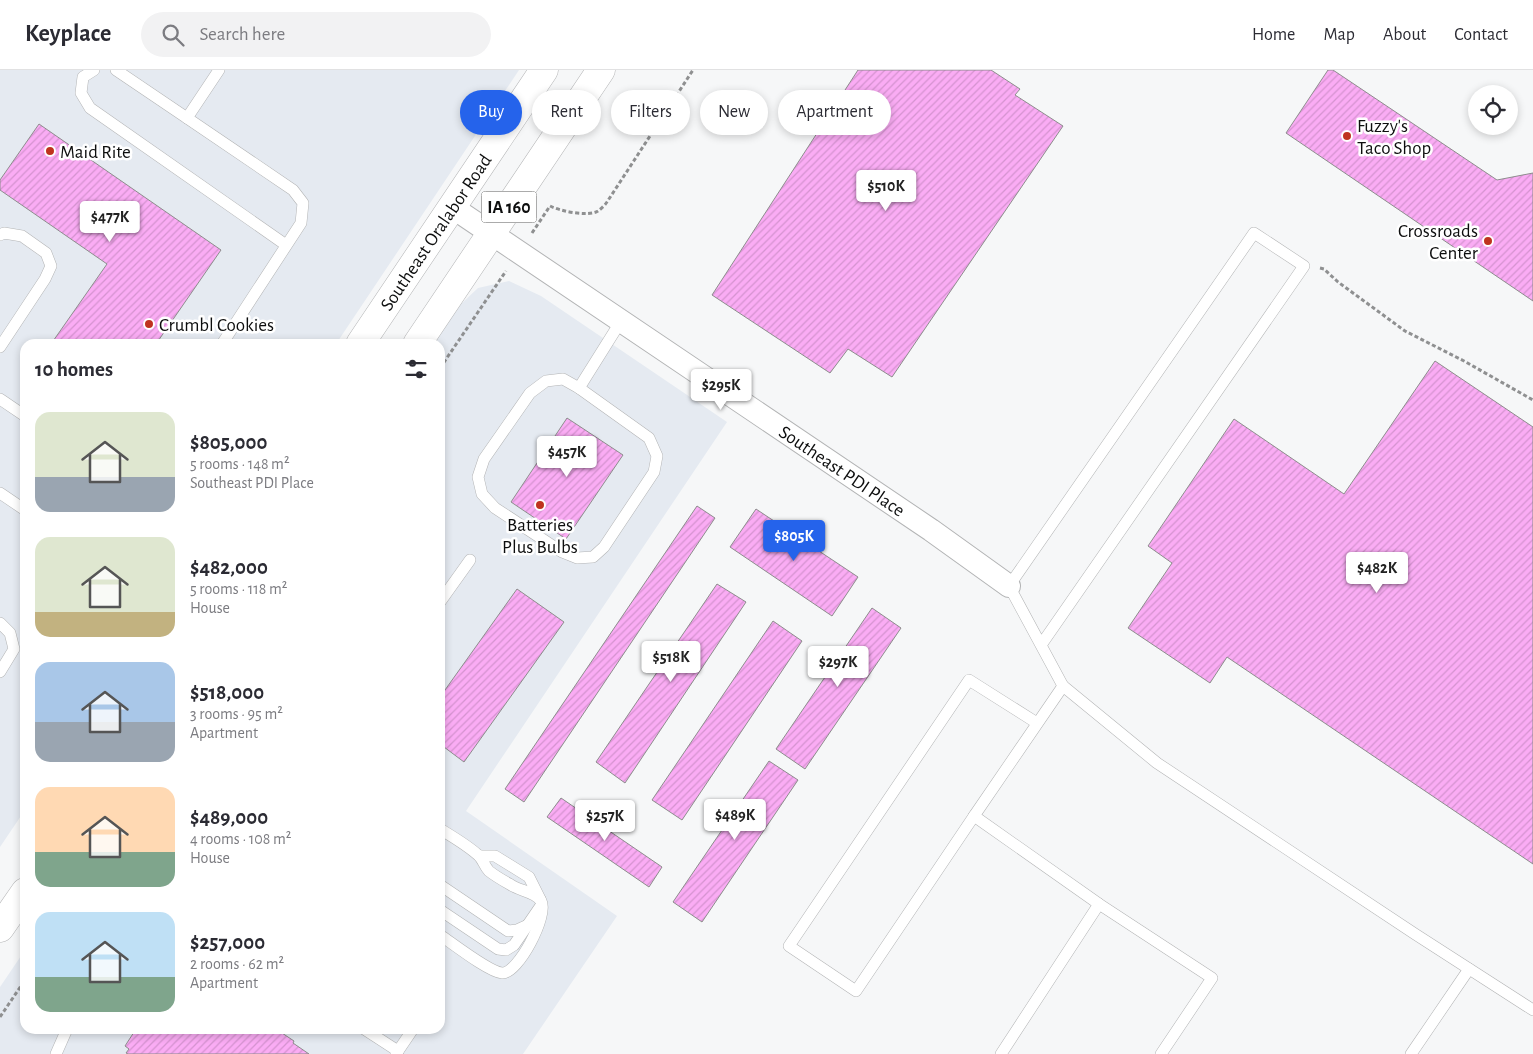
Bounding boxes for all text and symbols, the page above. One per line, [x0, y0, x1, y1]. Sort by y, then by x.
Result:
search box [141, 12, 491, 57]
icon: search [159, 21, 187, 49]
text: Keyplace [25, 22, 111, 46]
text: Search here [199, 25, 285, 44]
text: Home [1252, 26, 1295, 44]
text: Map [1323, 26, 1355, 44]
text: About [1383, 26, 1426, 44]
text: Contact [1454, 26, 1508, 44]
map controls [1468, 85, 1518, 135]
button: locate [1468, 85, 1518, 135]
chip: Buy [460, 90, 522, 135]
chip: Rent [532, 90, 601, 135]
chip: Filters [611, 90, 690, 135]
chip: New [700, 90, 768, 135]
chip: Apartment [778, 90, 891, 135]
place label: Fuzzy's Taco Shop [1357, 117, 1431, 158]
marker: Fuzzy's Taco Shop [1341, 130, 1353, 142]
place label: Maid Rite [60, 143, 131, 162]
marker: Maid Rite [44, 145, 56, 157]
street label: Southeast Oralabor Road [377, 151, 496, 314]
pin: $510K [851, 170, 921, 212]
text: $510K [867, 178, 905, 194]
road number: IA 160 [482, 191, 536, 222]
pin: $477K [75, 200, 145, 243]
text: $477K [91, 209, 129, 225]
place label: Crossroads Center [1398, 222, 1478, 263]
marker: Crossroads Center [1482, 235, 1494, 247]
place label: Crumbl Cookies [159, 316, 274, 335]
marker: Crumbl Cookies [143, 318, 155, 330]
icon: filters [402, 355, 430, 383]
text: 10 homes [35, 359, 113, 380]
pin: $295K [686, 368, 756, 411]
text: $295K [702, 377, 740, 393]
street label: Southeast PDI Place [775, 423, 908, 521]
icon: home [75, 432, 135, 492]
text: $805,000 [190, 432, 267, 453]
pin: $457K [532, 436, 602, 478]
text: $457K [548, 444, 586, 460]
text: 5 rooms · 148 m² [190, 456, 290, 472]
text: Southeast PDI Place [190, 475, 314, 491]
marker: Batteries Plus Bulbs [534, 499, 546, 511]
place label: Batteries Plus Bulbs [502, 516, 578, 557]
pin: $805K [759, 520, 829, 562]
text: $805K [774, 528, 814, 544]
pin: $482K [1342, 552, 1412, 594]
icon: home [75, 557, 135, 617]
text: $482,000 [190, 557, 268, 578]
text: $482K [1357, 560, 1397, 576]
text: 5 rooms · 118 m² [190, 581, 287, 597]
text: House [190, 600, 230, 616]
pin: $518K [636, 640, 706, 683]
pin: $297K [803, 646, 873, 688]
text: $518K [652, 649, 690, 665]
text: $297K [819, 654, 857, 670]
icon: home [75, 682, 135, 742]
text: $518,000 [190, 682, 264, 703]
text: 3 rooms · 95 m² [190, 706, 283, 722]
text: Apartment [190, 725, 258, 741]
pin: $489K [700, 798, 770, 841]
pin: $257K [570, 800, 640, 842]
icon: home [75, 807, 135, 867]
text: $489,000 [190, 807, 268, 828]
text: $489K [715, 807, 755, 823]
text: $257K [586, 808, 624, 824]
text: 4 rooms · 108 m² [190, 831, 291, 847]
text: House [190, 850, 230, 866]
icon: home [75, 932, 135, 992]
text: $257,000 [190, 932, 265, 953]
text: 2 rooms · 62 m² [190, 956, 284, 972]
text: Apartment [190, 975, 258, 991]

